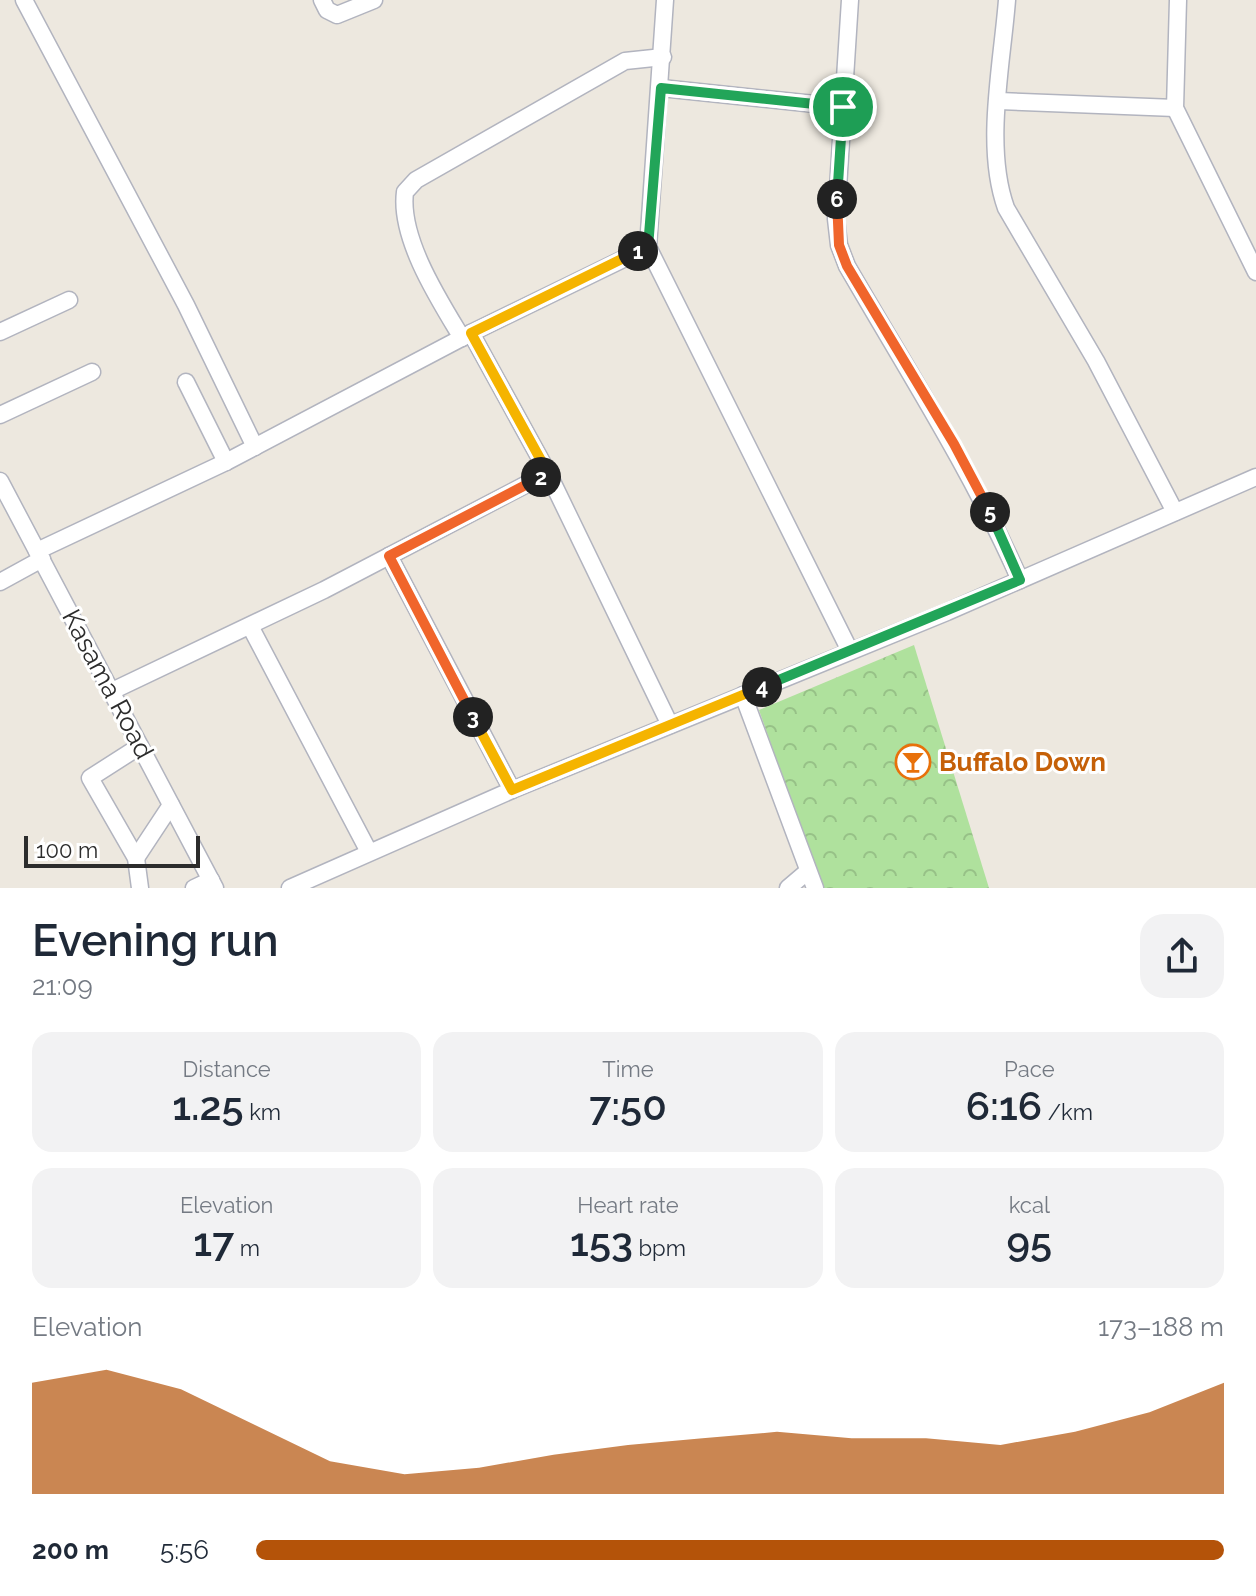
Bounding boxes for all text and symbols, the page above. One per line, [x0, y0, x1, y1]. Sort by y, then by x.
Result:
pin [809, 73, 877, 141]
icon: arrive [821, 85, 865, 129]
pin: 6 [817, 179, 857, 219]
text: 6 [830, 186, 844, 212]
pin: 1 [618, 231, 658, 271]
text: 1 [633, 238, 643, 264]
pin: 2 [521, 457, 561, 497]
text: 2 [535, 464, 547, 490]
pin: 5 [970, 492, 1010, 532]
text: 5 [984, 499, 996, 525]
street label: Kasama Road [56, 604, 160, 764]
pin: 4 [742, 667, 782, 707]
text: 4 [756, 674, 768, 700]
pin: 3 [453, 697, 493, 737]
text: 3 [467, 704, 479, 730]
bar icon: Buffalo Down [894, 743, 932, 781]
place label: Buffalo Down [939, 747, 1106, 777]
scale bar [24, 832, 200, 868]
text: 100 m [36, 837, 98, 863]
button: share [1140, 914, 1224, 998]
text: Evening run [32, 915, 279, 966]
text: 21:09 [32, 971, 93, 1001]
text: Distance [183, 1056, 271, 1082]
text: Time [602, 1056, 654, 1082]
text: Pace [1004, 1056, 1055, 1082]
text: 1.25 [172, 1082, 244, 1129]
text: 7:50 [589, 1082, 667, 1129]
text: 6:16 [966, 1082, 1042, 1129]
text: km [244, 1099, 281, 1125]
text: /km [1042, 1099, 1093, 1125]
text: Elevation [180, 1192, 273, 1218]
text: Heart rate [577, 1192, 679, 1218]
text: kcal [1009, 1192, 1050, 1218]
text: 17 [193, 1218, 234, 1265]
text: 153 [570, 1218, 633, 1265]
text: 95 [1007, 1218, 1052, 1265]
text: m [234, 1235, 260, 1261]
text: bpm [633, 1235, 686, 1261]
text: Elevation [32, 1312, 142, 1342]
text: 173–188 m [1098, 1312, 1224, 1342]
text: 200 m [32, 1535, 109, 1565]
text: 5:56 [160, 1535, 209, 1565]

